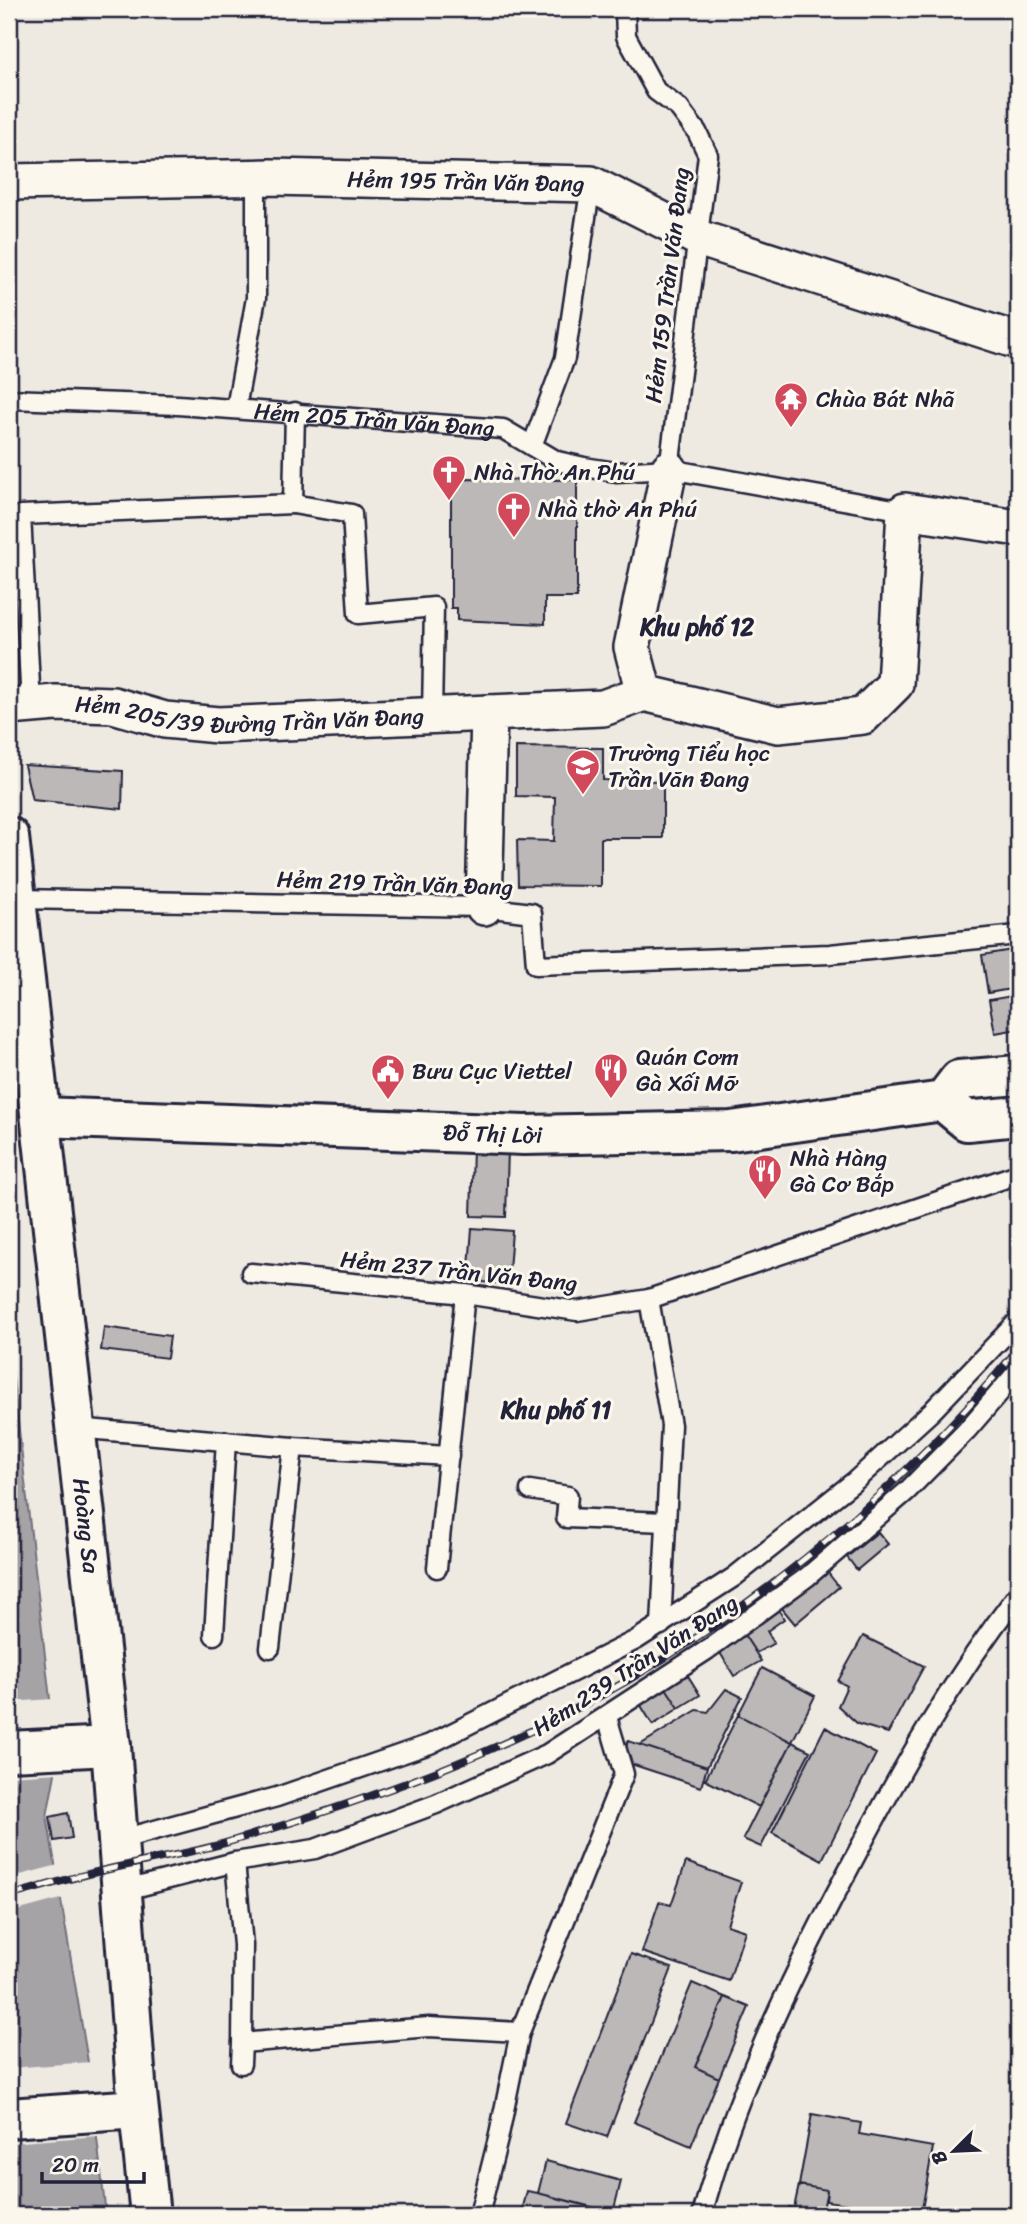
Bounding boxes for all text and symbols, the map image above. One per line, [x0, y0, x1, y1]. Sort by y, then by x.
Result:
street label: Hẻm 195 Trần Văn Ðang [347, 159, 585, 205]
street label: Hẻm 159 Trần Văn Ðang [633, 164, 702, 405]
place label: Chùa Bát Nhã [816, 379, 955, 420]
temple icon: Chùa Bát Nhã [772, 380, 810, 429]
street label: Hẻm 205 Trần Văn Ðang [253, 391, 496, 449]
place label: Nhà Thờ An Phú [474, 452, 636, 493]
church icon: Nhà Thờ An Phú [430, 453, 468, 502]
place label: Nhà thờ An Phú [538, 489, 698, 530]
church icon: Nhà thờ An Phú [495, 490, 533, 539]
district label: Khu phố 12 [639, 606, 754, 648]
street label: Hẻm 205/39 Đường Trần Văn Đang [74, 684, 425, 747]
place label: Trường Tiểu học Trần Văn Đang [608, 733, 771, 800]
school or university icon: Trường Tiểu học Trần Văn Đang [564, 747, 602, 796]
street label: Hẻm 219 Trần Văn Ðang [276, 859, 514, 908]
place label: Quán Cơm Gà Xối Mỡ [636, 1037, 739, 1104]
place label: Bưu Cục Viettel [412, 1051, 572, 1092]
restaurant icon: Quán Cơm Gà Xối Mỡ [592, 1051, 630, 1100]
public building icon: Bưu Cục Viettel [369, 1052, 407, 1101]
street label: Đỗ Thị Lời [442, 1112, 543, 1156]
place label: Nhà Hàng Gà Cơ Bắp [790, 1138, 894, 1205]
restaurant icon: Nhà Hàng Gà Cơ Bắp [746, 1152, 784, 1201]
street label: Hẻm 237 Trần Văn Đang [338, 1239, 580, 1304]
district label: Khu phố 11 [500, 1389, 611, 1431]
street label: Hoàng Sa [60, 1476, 112, 1576]
street label: Hẻm 239 Trần Văn Đang [524, 1583, 747, 1748]
north arrow [918, 2116, 988, 2186]
scale bar [42, 2140, 144, 2184]
text: 20 m [52, 2146, 99, 2184]
text: B [921, 2146, 956, 2170]

